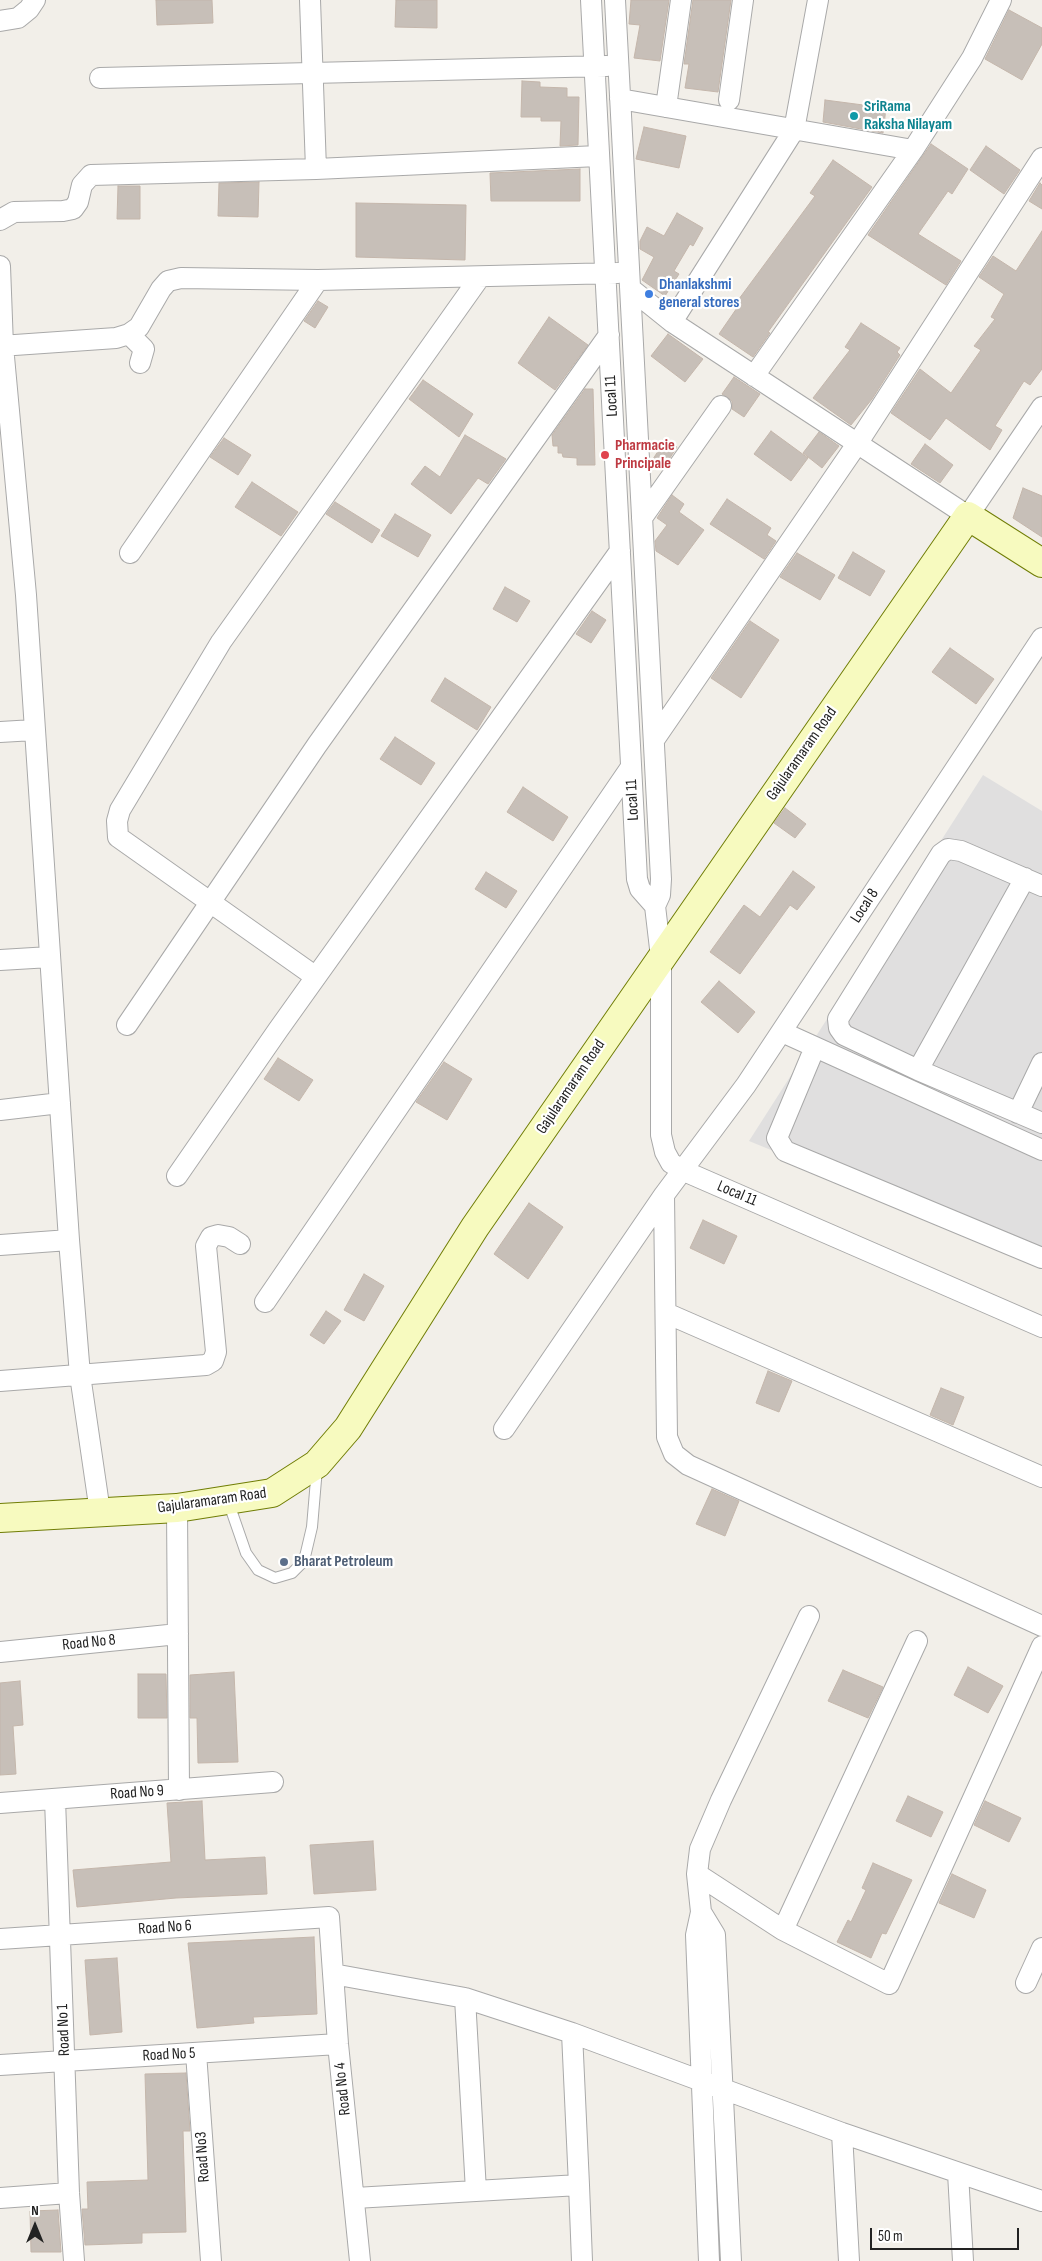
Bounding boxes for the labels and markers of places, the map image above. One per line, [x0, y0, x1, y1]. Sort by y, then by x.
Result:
place label: SriRama Raksha Nilayam [864, 97, 952, 135]
marker: SriRama Raksha Nilayam [848, 110, 860, 122]
place label: Dhanlakshmi general stores [659, 275, 739, 313]
marker: Dhanlakshmi general stores [643, 288, 655, 300]
place label: Pharmacie Principale [615, 436, 675, 474]
marker: Pharmacie Principale [599, 449, 611, 461]
place label: Bharat Petroleum [294, 1552, 393, 1572]
marker: Bharat Petroleum [278, 1556, 290, 1568]

